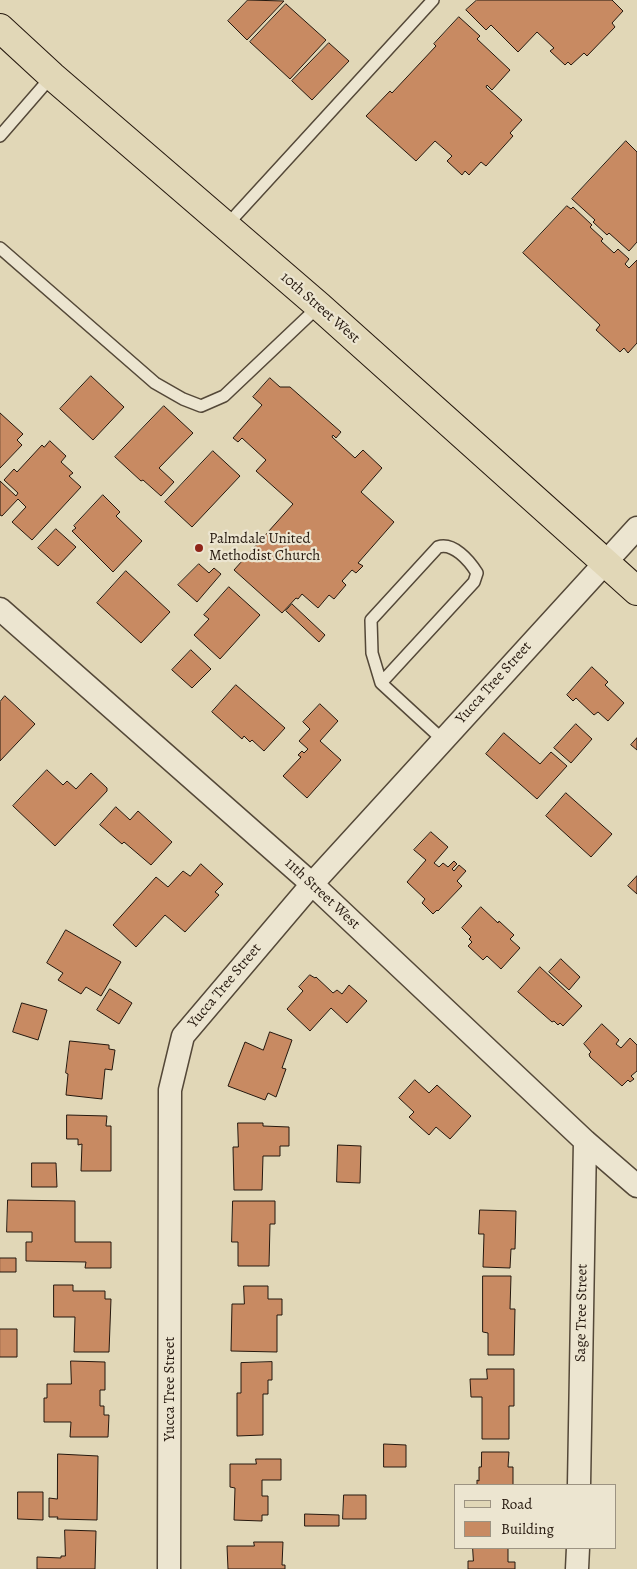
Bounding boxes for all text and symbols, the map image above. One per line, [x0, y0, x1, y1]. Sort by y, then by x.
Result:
street label: 10th Street West [277, 269, 363, 347]
place label: Palmdale United Methodist Church [209, 530, 320, 565]
marker: Palmdale United Methodist Church [193, 542, 205, 554]
street label: Yucca Tree Street [452, 638, 536, 728]
street label: 11th Street West [281, 854, 363, 934]
street label: Yucca Tree Street [184, 940, 266, 1032]
street label: Sage Tree Street [572, 1264, 592, 1362]
street label: Yucca Tree Street [161, 1337, 179, 1441]
legend [454, 1484, 617, 1549]
text: Road [501, 1494, 532, 1514]
text: Building [501, 1519, 554, 1539]

